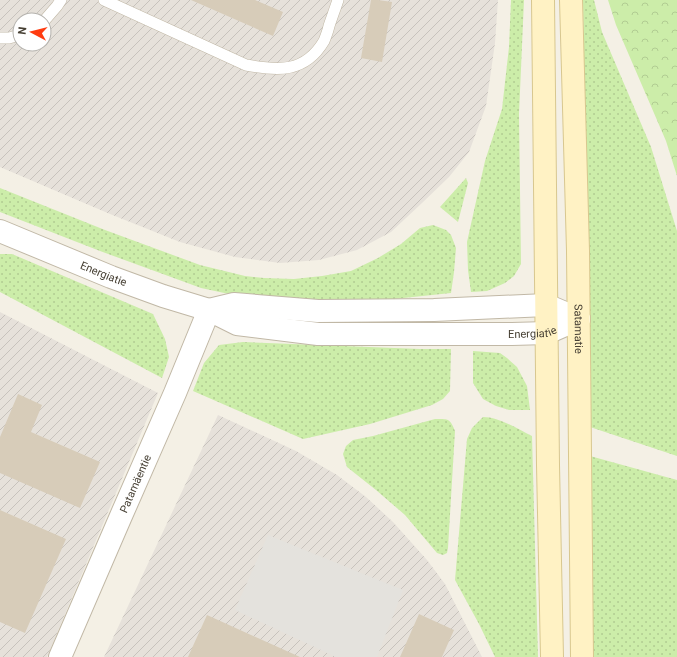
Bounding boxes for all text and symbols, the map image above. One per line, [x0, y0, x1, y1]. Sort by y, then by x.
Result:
north arrow [12, 12, 52, 52]
text: N [16, 26, 30, 35]
street label: Energiatie [78, 259, 128, 289]
street label: Satamatie [572, 304, 585, 354]
street label: Energiatie [508, 323, 559, 341]
street label: Patamäentie [117, 453, 154, 515]

